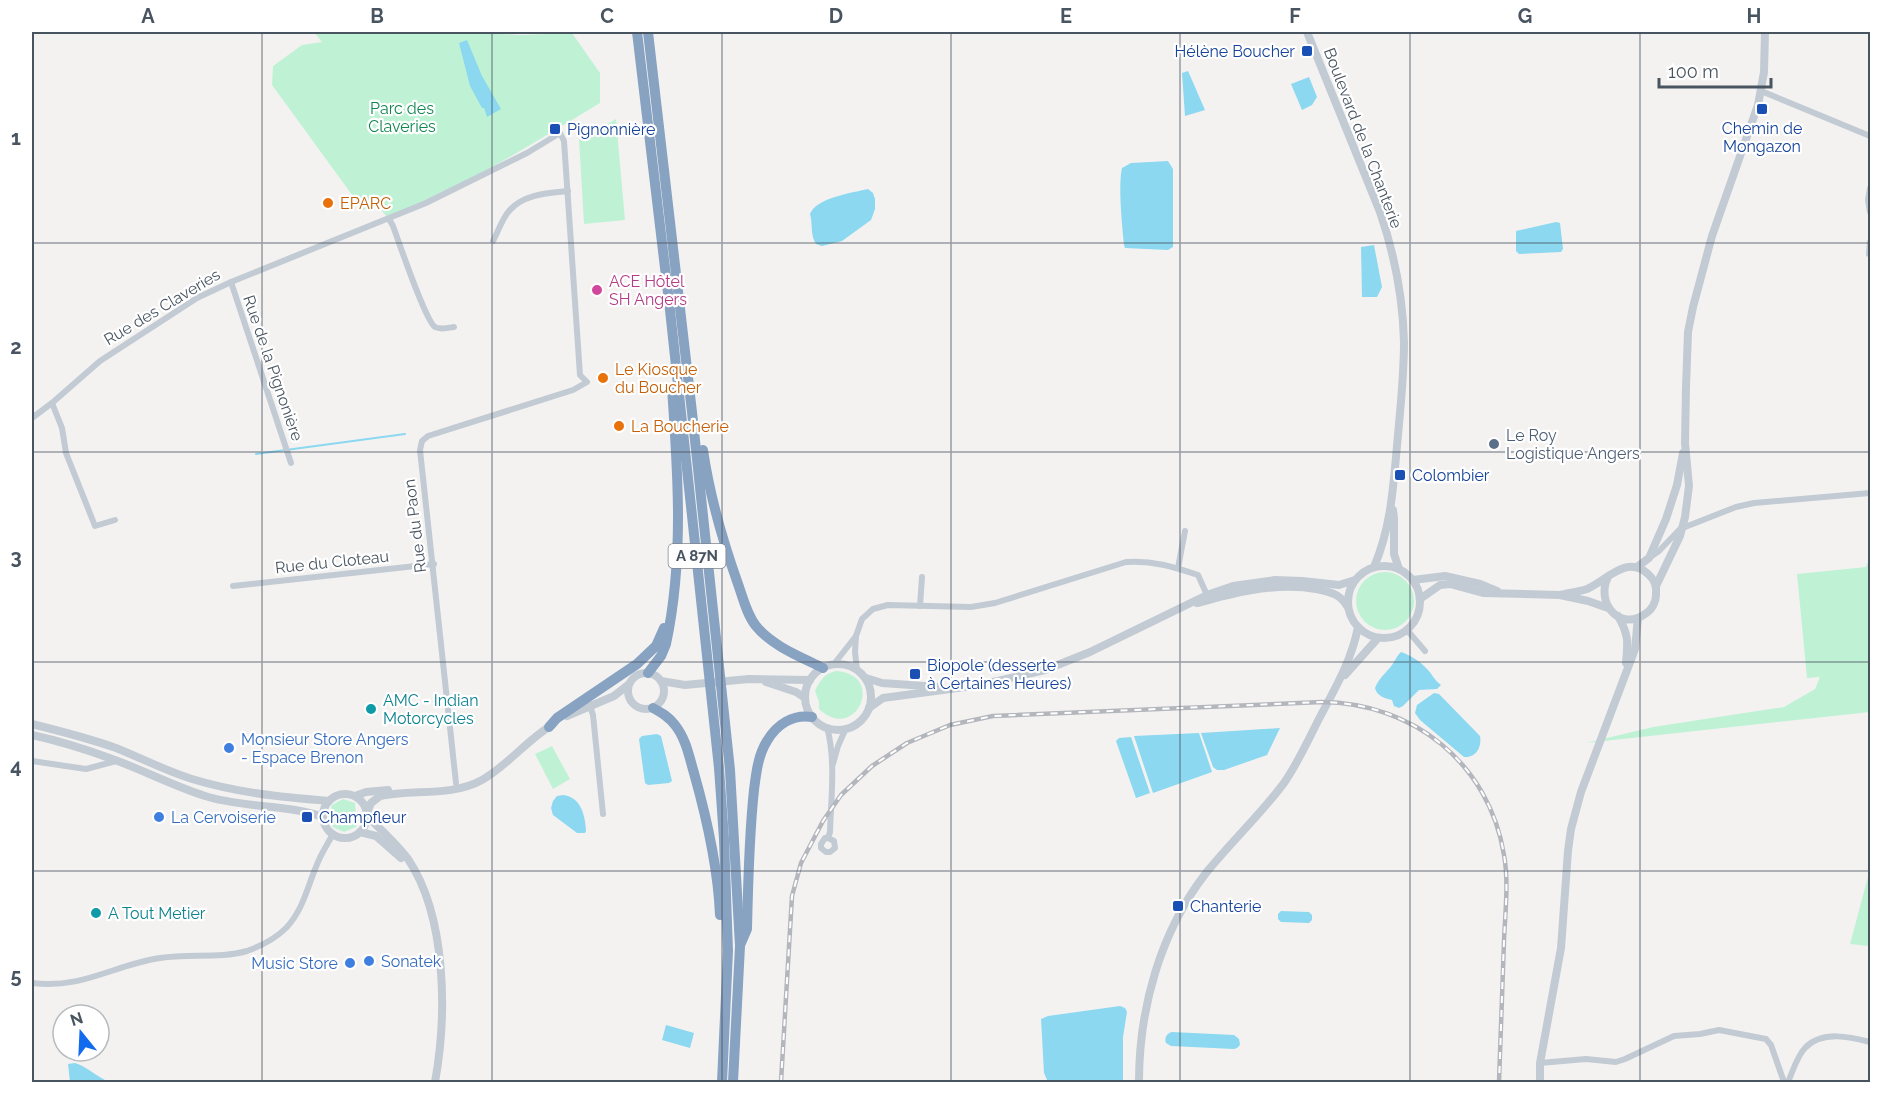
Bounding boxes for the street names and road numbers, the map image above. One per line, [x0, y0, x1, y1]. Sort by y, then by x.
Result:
street label: Boulevard de la Chanterie [1320, 45, 1406, 231]
street label: Rue des Claveries [100, 265, 224, 349]
street label: Rue de la Pignonière [239, 293, 307, 443]
street label: Rue du Paon [400, 478, 430, 574]
road number: A 87N [668, 544, 726, 568]
street label: Rue du Cloteau [274, 547, 390, 577]

